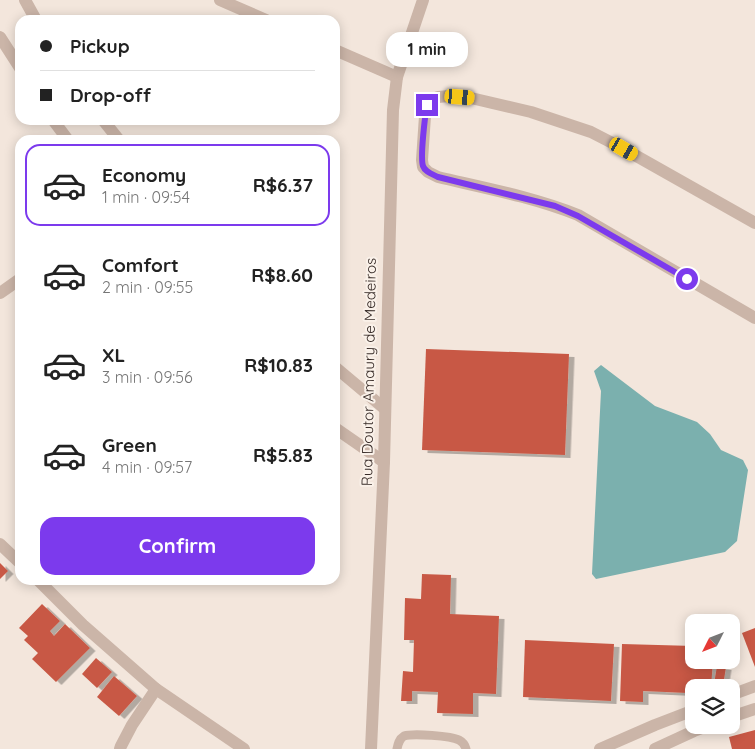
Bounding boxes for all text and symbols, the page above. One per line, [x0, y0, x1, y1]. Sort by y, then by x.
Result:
callout: 1 min [386, 32, 468, 68]
text: Pickup [70, 34, 130, 58]
text: 1 min [408, 39, 446, 59]
text: Drop-off [70, 83, 151, 107]
car [444, 88, 475, 106]
route end [416, 94, 438, 116]
car [607, 135, 640, 163]
icon: car [42, 163, 87, 208]
text: Economy [102, 163, 186, 187]
text: R$6.37 [253, 173, 313, 197]
text: 1 min · 09:54 [102, 187, 190, 207]
icon: car [42, 253, 87, 298]
text: Comfort [102, 253, 179, 277]
street label: Rua Doutor Amaury de Medeiros [357, 258, 380, 486]
text: R$8.60 [251, 263, 313, 287]
route start [676, 268, 698, 290]
text: 2 min · 09:55 [102, 277, 193, 297]
icon: car [42, 343, 87, 388]
text: XL [102, 343, 125, 367]
text: R$10.83 [244, 353, 313, 377]
text: 3 min · 09:56 [102, 367, 193, 387]
icon: car [42, 433, 87, 478]
text: Green [102, 433, 157, 457]
text: R$5.83 [253, 443, 313, 467]
text: 4 min · 09:57 [102, 457, 192, 477]
button: Confirm [40, 517, 315, 575]
north arrow [685, 614, 740, 669]
map controls [685, 614, 740, 734]
button: layers [685, 679, 740, 734]

